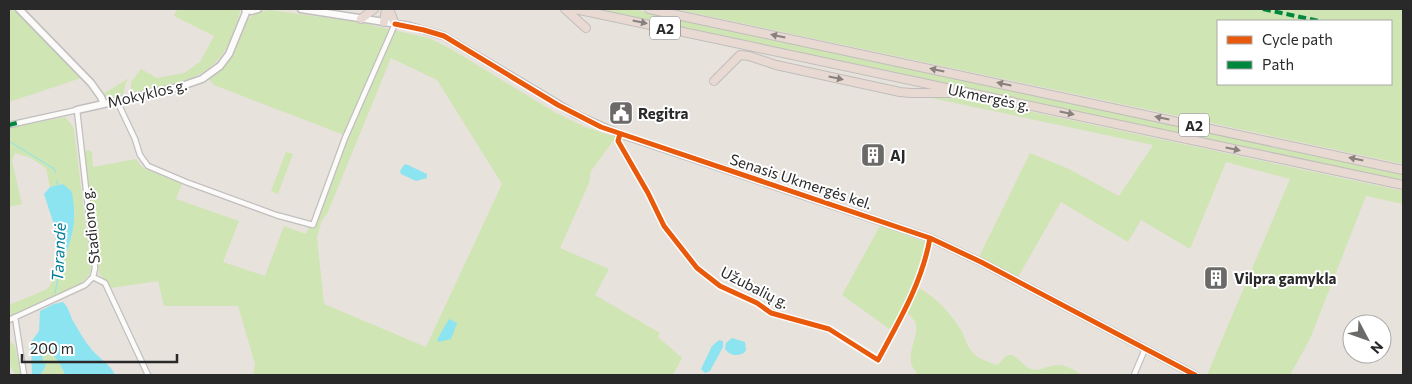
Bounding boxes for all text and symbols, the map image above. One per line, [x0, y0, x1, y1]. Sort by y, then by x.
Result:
road number: A2 [650, 16, 680, 40]
one-way arrow [632, 19, 648, 27]
legend [1217, 20, 1392, 85]
text: Cycle path [1262, 30, 1333, 48]
one-way arrow [771, 32, 786, 40]
text: Path [1262, 55, 1294, 73]
one-way arrow [929, 66, 945, 74]
one-way arrow [829, 74, 844, 82]
street label: Mokyklos g. [105, 75, 189, 111]
street label: Ukmergės g. [946, 80, 1032, 114]
one-way arrow [996, 80, 1011, 88]
public building icon: Regitra [608, 100, 634, 126]
place label: Regitra [638, 104, 689, 122]
one-way arrow [1060, 110, 1076, 118]
one-way arrow [1154, 114, 1170, 122]
road number: A2 [1179, 114, 1209, 136]
building icon: AJ [860, 142, 886, 168]
one-way arrow [1226, 145, 1241, 153]
place label: AJ [890, 146, 906, 164]
street label: Senasis Ukmergės kel. [728, 150, 874, 212]
one-way arrow [1347, 155, 1363, 163]
street label: Stadiono g. [77, 187, 103, 265]
water label: Tarandė [47, 222, 69, 282]
street label: Užubalių g. [718, 262, 792, 312]
building icon: Vilpra gamykla [1203, 265, 1229, 291]
place label: Vilpra gamykla [1234, 269, 1337, 287]
north arrow [1342, 314, 1392, 364]
scale bar [22, 332, 178, 364]
text: N [1367, 338, 1387, 357]
text: 200 m [30, 339, 74, 357]

